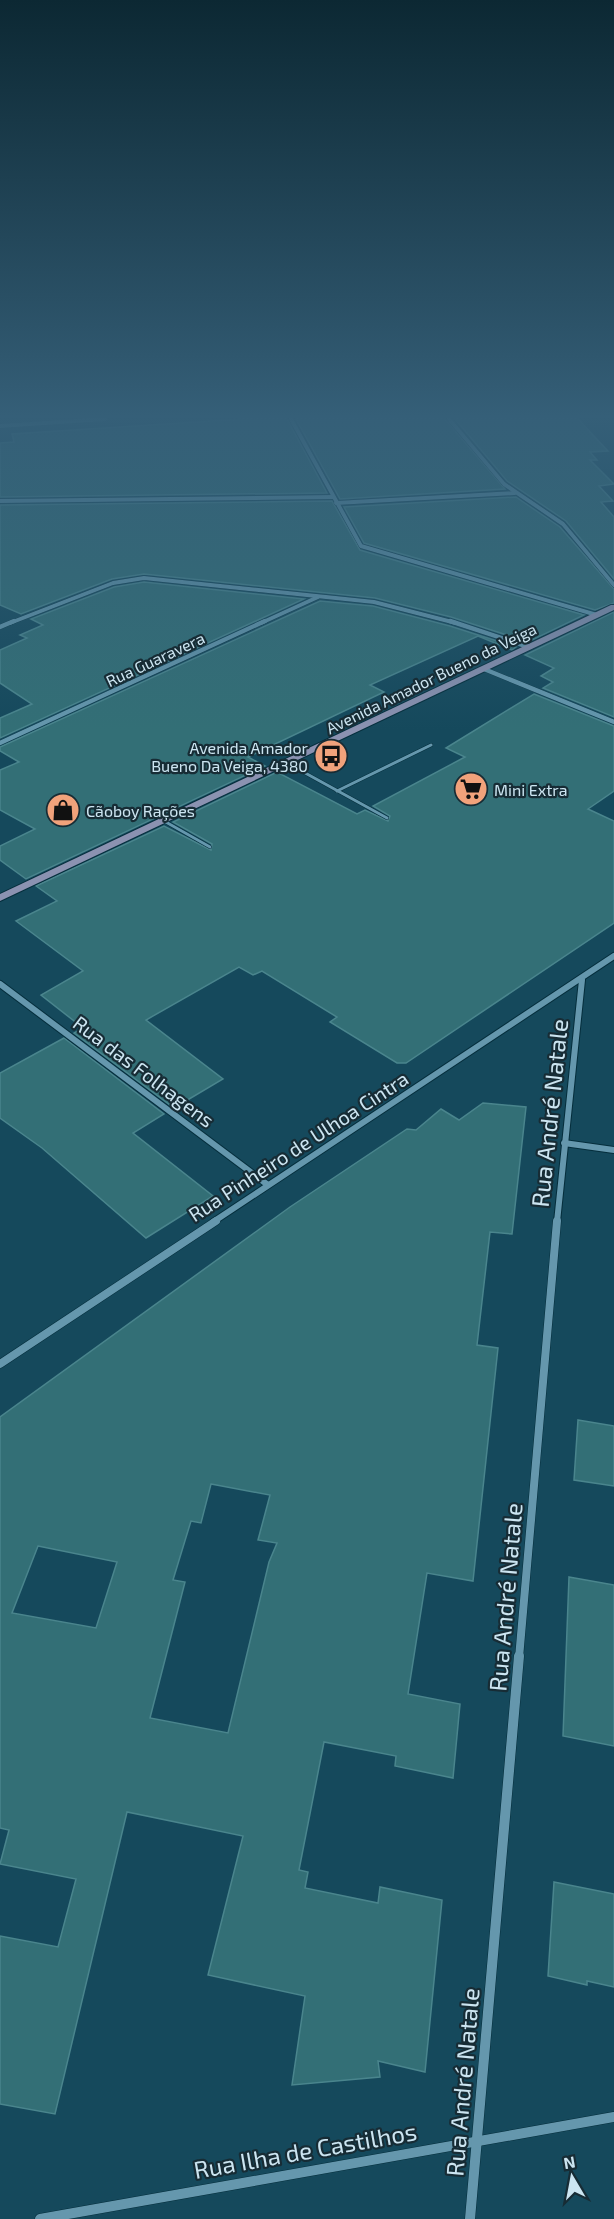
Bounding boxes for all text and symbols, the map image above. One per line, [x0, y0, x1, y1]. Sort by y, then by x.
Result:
street label: Avenida Amador Bueno da Veiga [323, 619, 539, 737]
street label: Rua Guaravera [103, 628, 207, 690]
place label: Avenida Amador Bueno Da Veiga, 4380 [151, 738, 309, 775]
bus stop icon: Avenida Amador Bueno Da Veiga, 4380 [313, 738, 349, 774]
supermarket icon: Mini Extra [453, 771, 489, 807]
place label: Mini Extra [494, 780, 568, 799]
shop icon: Cãoboy Rações [45, 792, 81, 828]
place label: Cãoboy Rações [86, 801, 195, 821]
street label: Rua das Folhagens [69, 1010, 219, 1132]
street label: Rua André Natale [525, 1017, 573, 1209]
street label: Rua Pinheiro de Ulhoa Cintra [184, 1066, 412, 1226]
street label: Rua André Natale [482, 1502, 528, 1692]
street label: Rua André Natale [439, 1987, 485, 2177]
street label: Rua Ilha de Castilhos [191, 2116, 419, 2184]
north arrow [542, 2147, 602, 2207]
text: N [562, 2151, 577, 2172]

